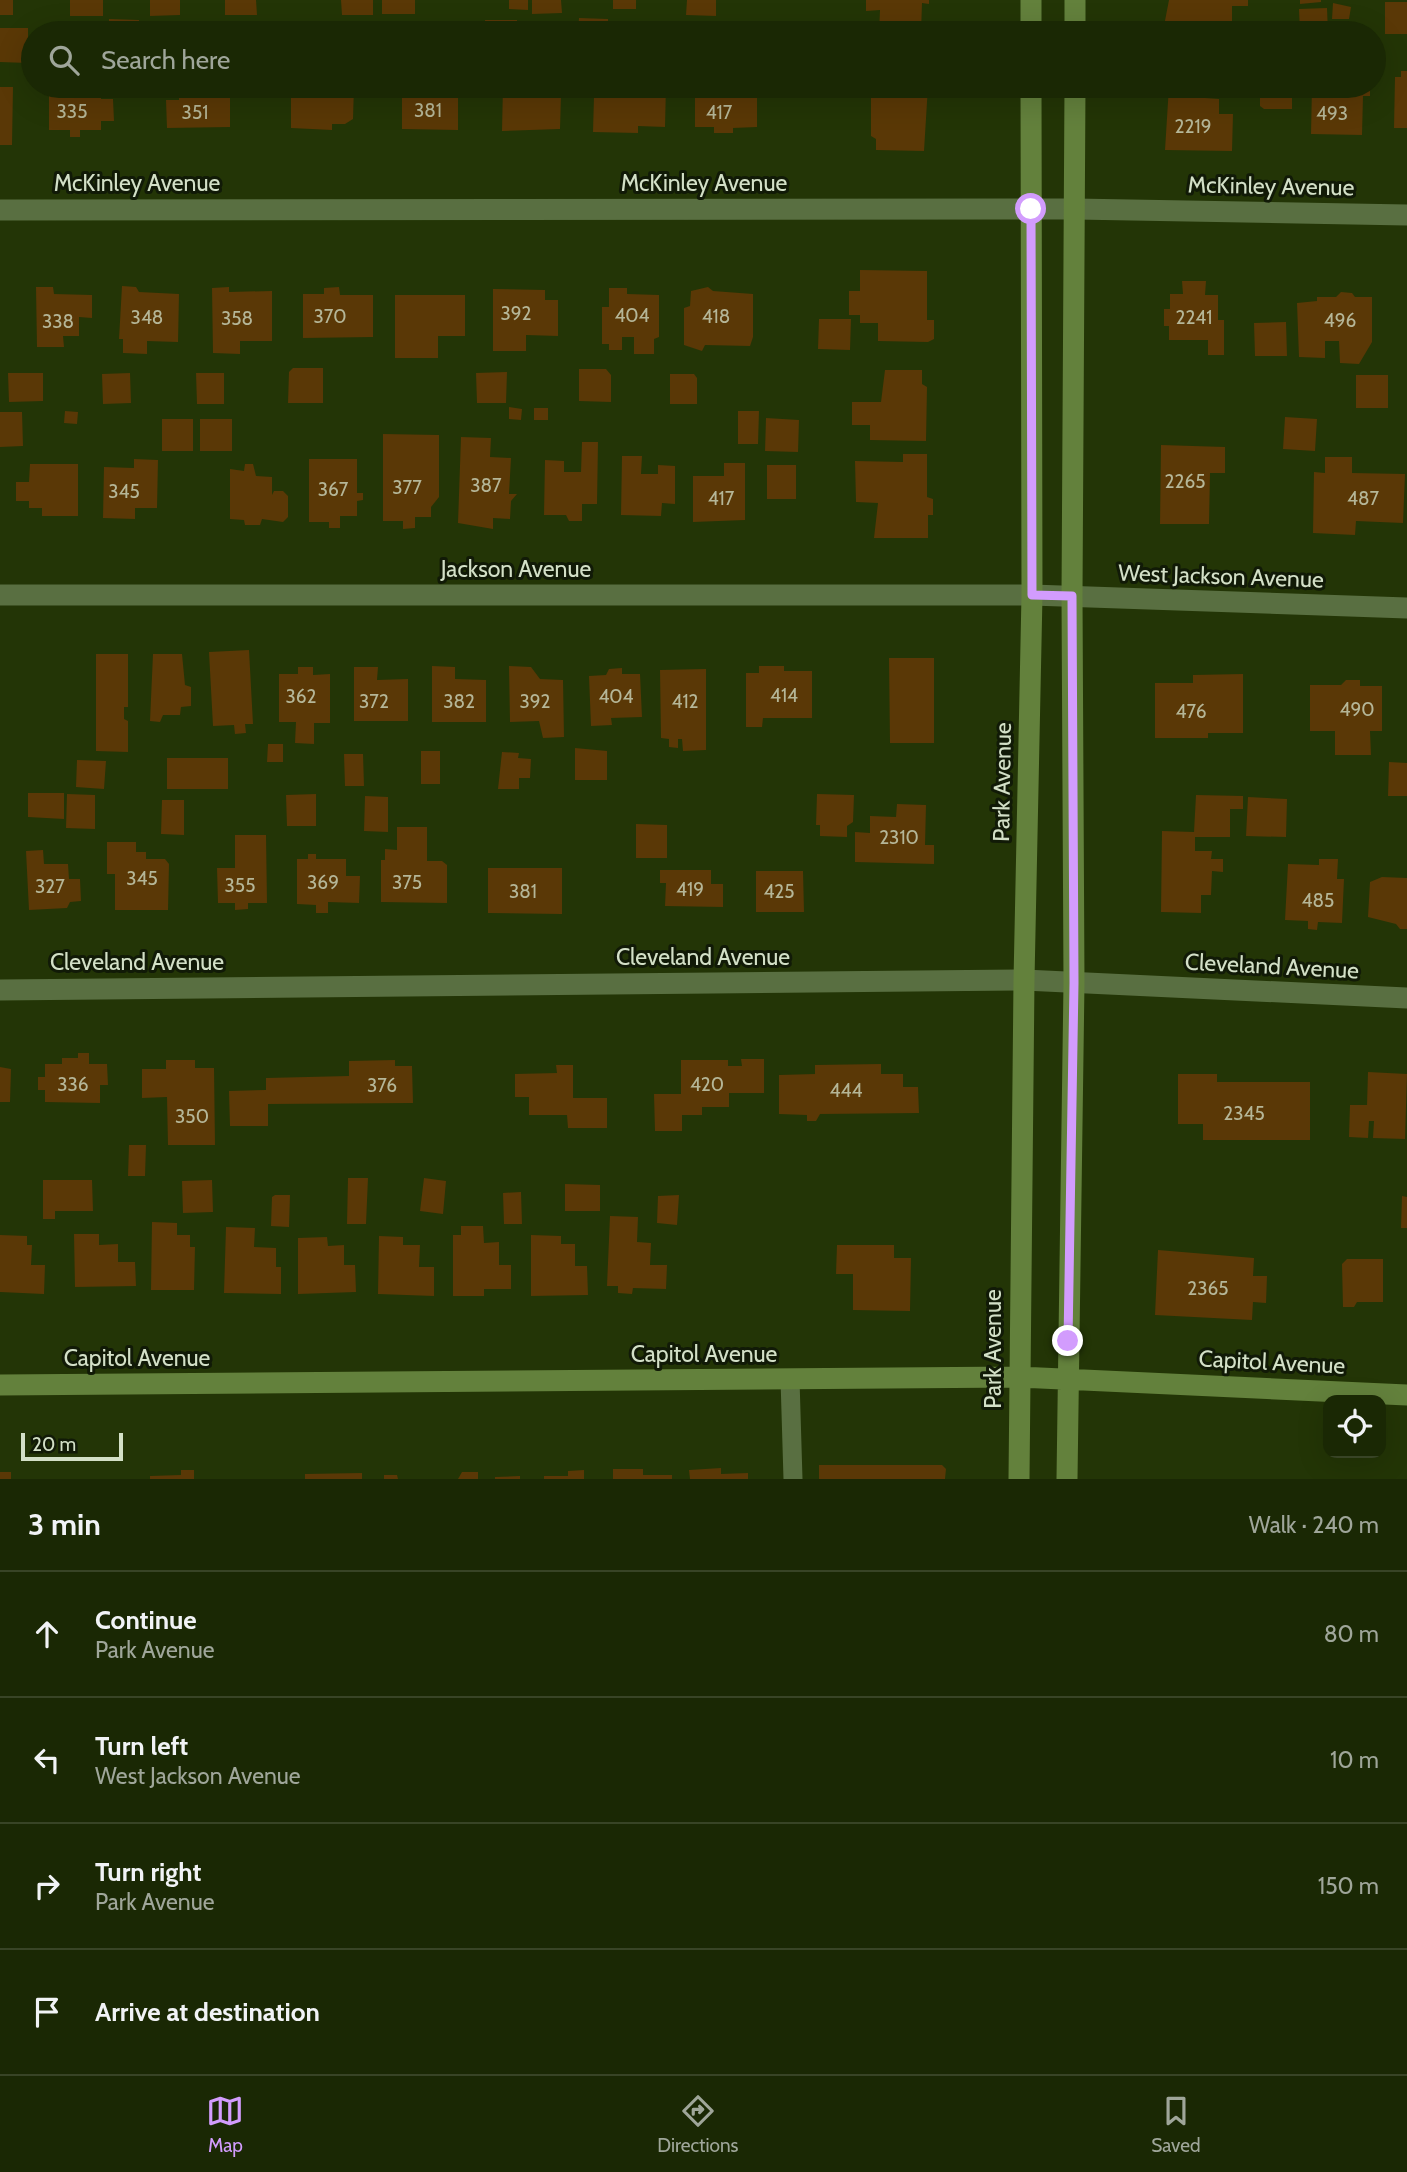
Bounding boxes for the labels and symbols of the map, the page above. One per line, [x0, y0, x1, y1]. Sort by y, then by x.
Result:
house number: 381 [414, 99, 442, 122]
house number: 335 [57, 100, 87, 123]
house number: 351 [182, 101, 208, 124]
house number: 417 [706, 101, 733, 124]
house number: 493 [1316, 102, 1348, 125]
house number: 2219 [1175, 115, 1211, 138]
street label: McKinley Avenue [54, 169, 221, 197]
street label: McKinley Avenue [621, 169, 788, 197]
street label: McKinley Avenue [1187, 171, 1355, 201]
route start [1015, 193, 1046, 224]
house number: 392 [500, 302, 532, 325]
house number: 404 [614, 304, 650, 327]
house number: 370 [314, 305, 346, 328]
house number: 418 [702, 305, 730, 328]
house number: 348 [131, 306, 163, 329]
house number: 2241 [1175, 306, 1213, 329]
house number: 358 [221, 307, 253, 330]
house number: 496 [1324, 309, 1356, 332]
house number: 338 [42, 310, 74, 333]
house number: 2265 [1165, 470, 1205, 493]
house number: 387 [470, 474, 502, 497]
house number: 377 [392, 476, 422, 499]
house number: 367 [318, 478, 349, 501]
house number: 345 [108, 480, 140, 503]
house number: 417 [708, 487, 735, 510]
house number: 487 [1347, 487, 1379, 510]
street label: Jackson Avenue [440, 555, 591, 583]
street label: West Jackson Avenue [1118, 558, 1324, 594]
house number: 414 [770, 684, 798, 707]
house number: 362 [285, 685, 317, 708]
house number: 404 [598, 685, 634, 708]
house number: 372 [359, 690, 389, 713]
house number: 382 [443, 690, 475, 713]
house number: 392 [519, 690, 551, 713]
house number: 412 [671, 690, 699, 713]
house number: 490 [1339, 698, 1375, 721]
house number: 476 [1176, 700, 1206, 723]
street label: Park Avenue [987, 722, 1017, 842]
house number: 2310 [879, 826, 919, 849]
house number: 345 [126, 867, 158, 890]
house number: 369 [307, 871, 339, 894]
house number: 375 [392, 871, 422, 894]
house number: 355 [225, 874, 255, 897]
house number: 327 [35, 875, 65, 898]
house number: 419 [676, 878, 704, 901]
house number: 381 [509, 880, 537, 903]
house number: 425 [763, 880, 795, 903]
house number: 485 [1302, 889, 1334, 912]
street label: Cleveland Avenue [616, 943, 790, 971]
street label: Cleveland Avenue [1184, 947, 1360, 985]
street label: Cleveland Avenue [50, 948, 224, 976]
house number: 336 [57, 1073, 89, 1096]
house number: 420 [690, 1073, 724, 1096]
house number: 376 [367, 1074, 397, 1097]
house number: 444 [830, 1079, 862, 1102]
house number: 2345 [1223, 1102, 1265, 1125]
house number: 350 [175, 1105, 209, 1128]
house number: 2365 [1187, 1277, 1229, 1300]
street label: Park Avenue [979, 1289, 1007, 1409]
route end [1052, 1325, 1083, 1356]
street label: Capitol Avenue [631, 1340, 778, 1368]
street label: Capitol Avenue [64, 1344, 211, 1372]
street label: Capitol Avenue [1198, 1344, 1346, 1380]
scale bar [21, 1430, 122, 1462]

